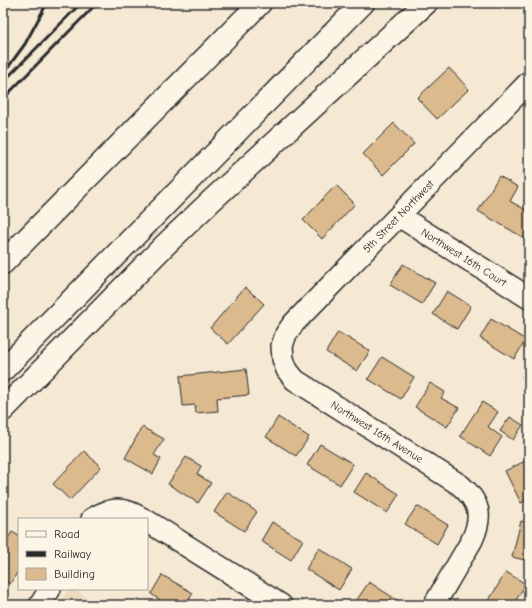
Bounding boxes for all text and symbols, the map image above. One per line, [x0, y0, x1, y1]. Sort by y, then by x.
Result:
street label: 5th Street Northwest [360, 177, 437, 255]
street label: Northwest 16th Court [419, 225, 510, 289]
street label: Northwest 16th Avenue [328, 398, 426, 466]
legend [18, 518, 148, 590]
text: Road [54, 527, 80, 541]
text: Railway [54, 547, 92, 561]
text: Building [54, 567, 95, 581]

